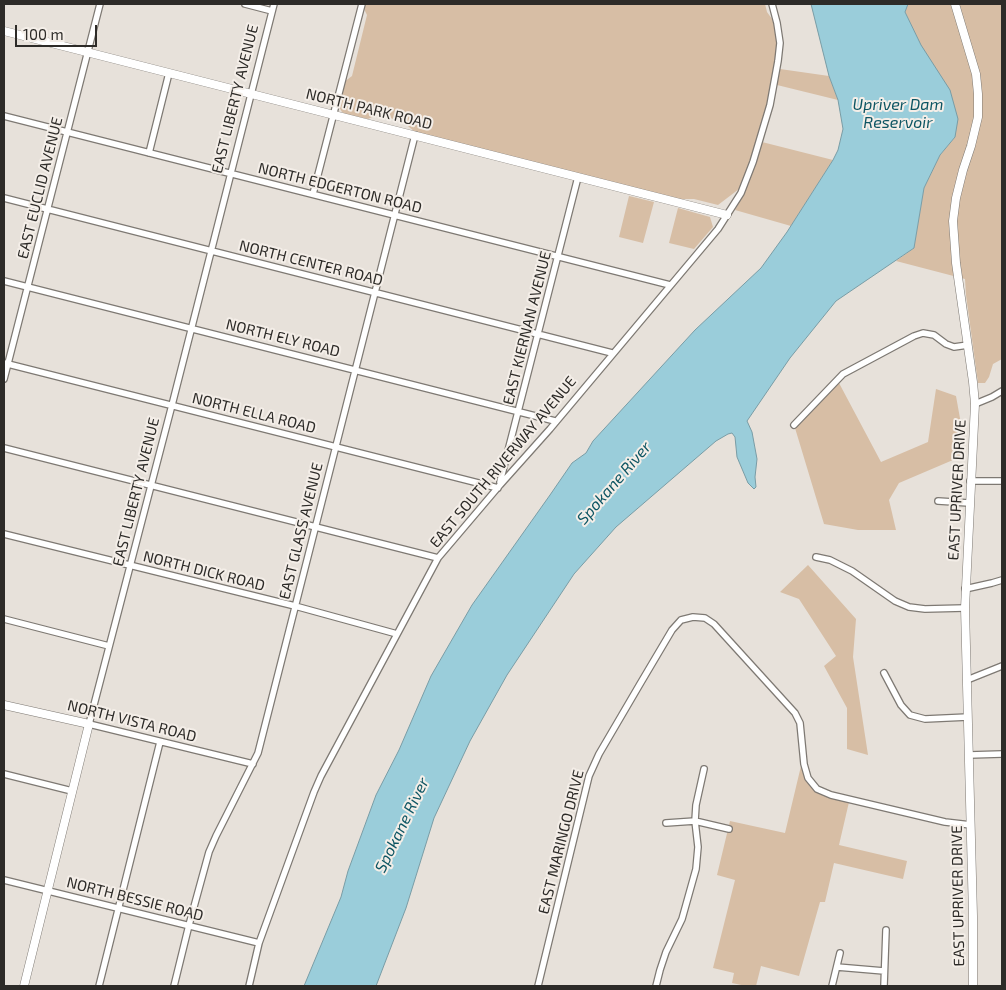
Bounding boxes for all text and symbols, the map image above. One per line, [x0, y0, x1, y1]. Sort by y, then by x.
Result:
scale bar [18, 15, 100, 47]
street label: EAST LIBERTY AVENUE [208, 23, 262, 175]
text: 100 m [23, 25, 64, 43]
street label: NORTH PARK ROAD [304, 85, 434, 133]
water label: Upriver Dam Reservoir [853, 95, 943, 133]
street label: EAST EUCLID AVENUE [14, 115, 66, 261]
street label: NORTH EDGERTON ROAD [256, 159, 424, 217]
street label: NORTH CENTER ROAD [237, 236, 385, 290]
street label: EAST KIERNAN AVENUE [499, 249, 555, 407]
street label: NORTH ELY ROAD [224, 315, 342, 361]
street label: EAST SOUTH RIVERWAY AVENUE [426, 373, 580, 551]
street label: NORTH ELLA ROAD [190, 389, 318, 437]
street label: EAST LIBERTY AVENUE [109, 416, 163, 568]
street label: EAST UPRIVER DRIVE [944, 419, 970, 561]
water label: Spokane River [573, 438, 655, 528]
street label: EAST GLASS AVENUE [275, 461, 327, 601]
street label: NORTH DICK ROAD [141, 547, 267, 595]
street label: NORTH VISTA ROAD [66, 696, 198, 746]
street label: EAST MARINGO DRIVE [534, 768, 588, 916]
water label: Spokane River [371, 774, 433, 876]
street label: EAST UPRIVER DRIVE [948, 825, 968, 967]
street label: NORTH BESSIE ROAD [65, 873, 205, 925]

